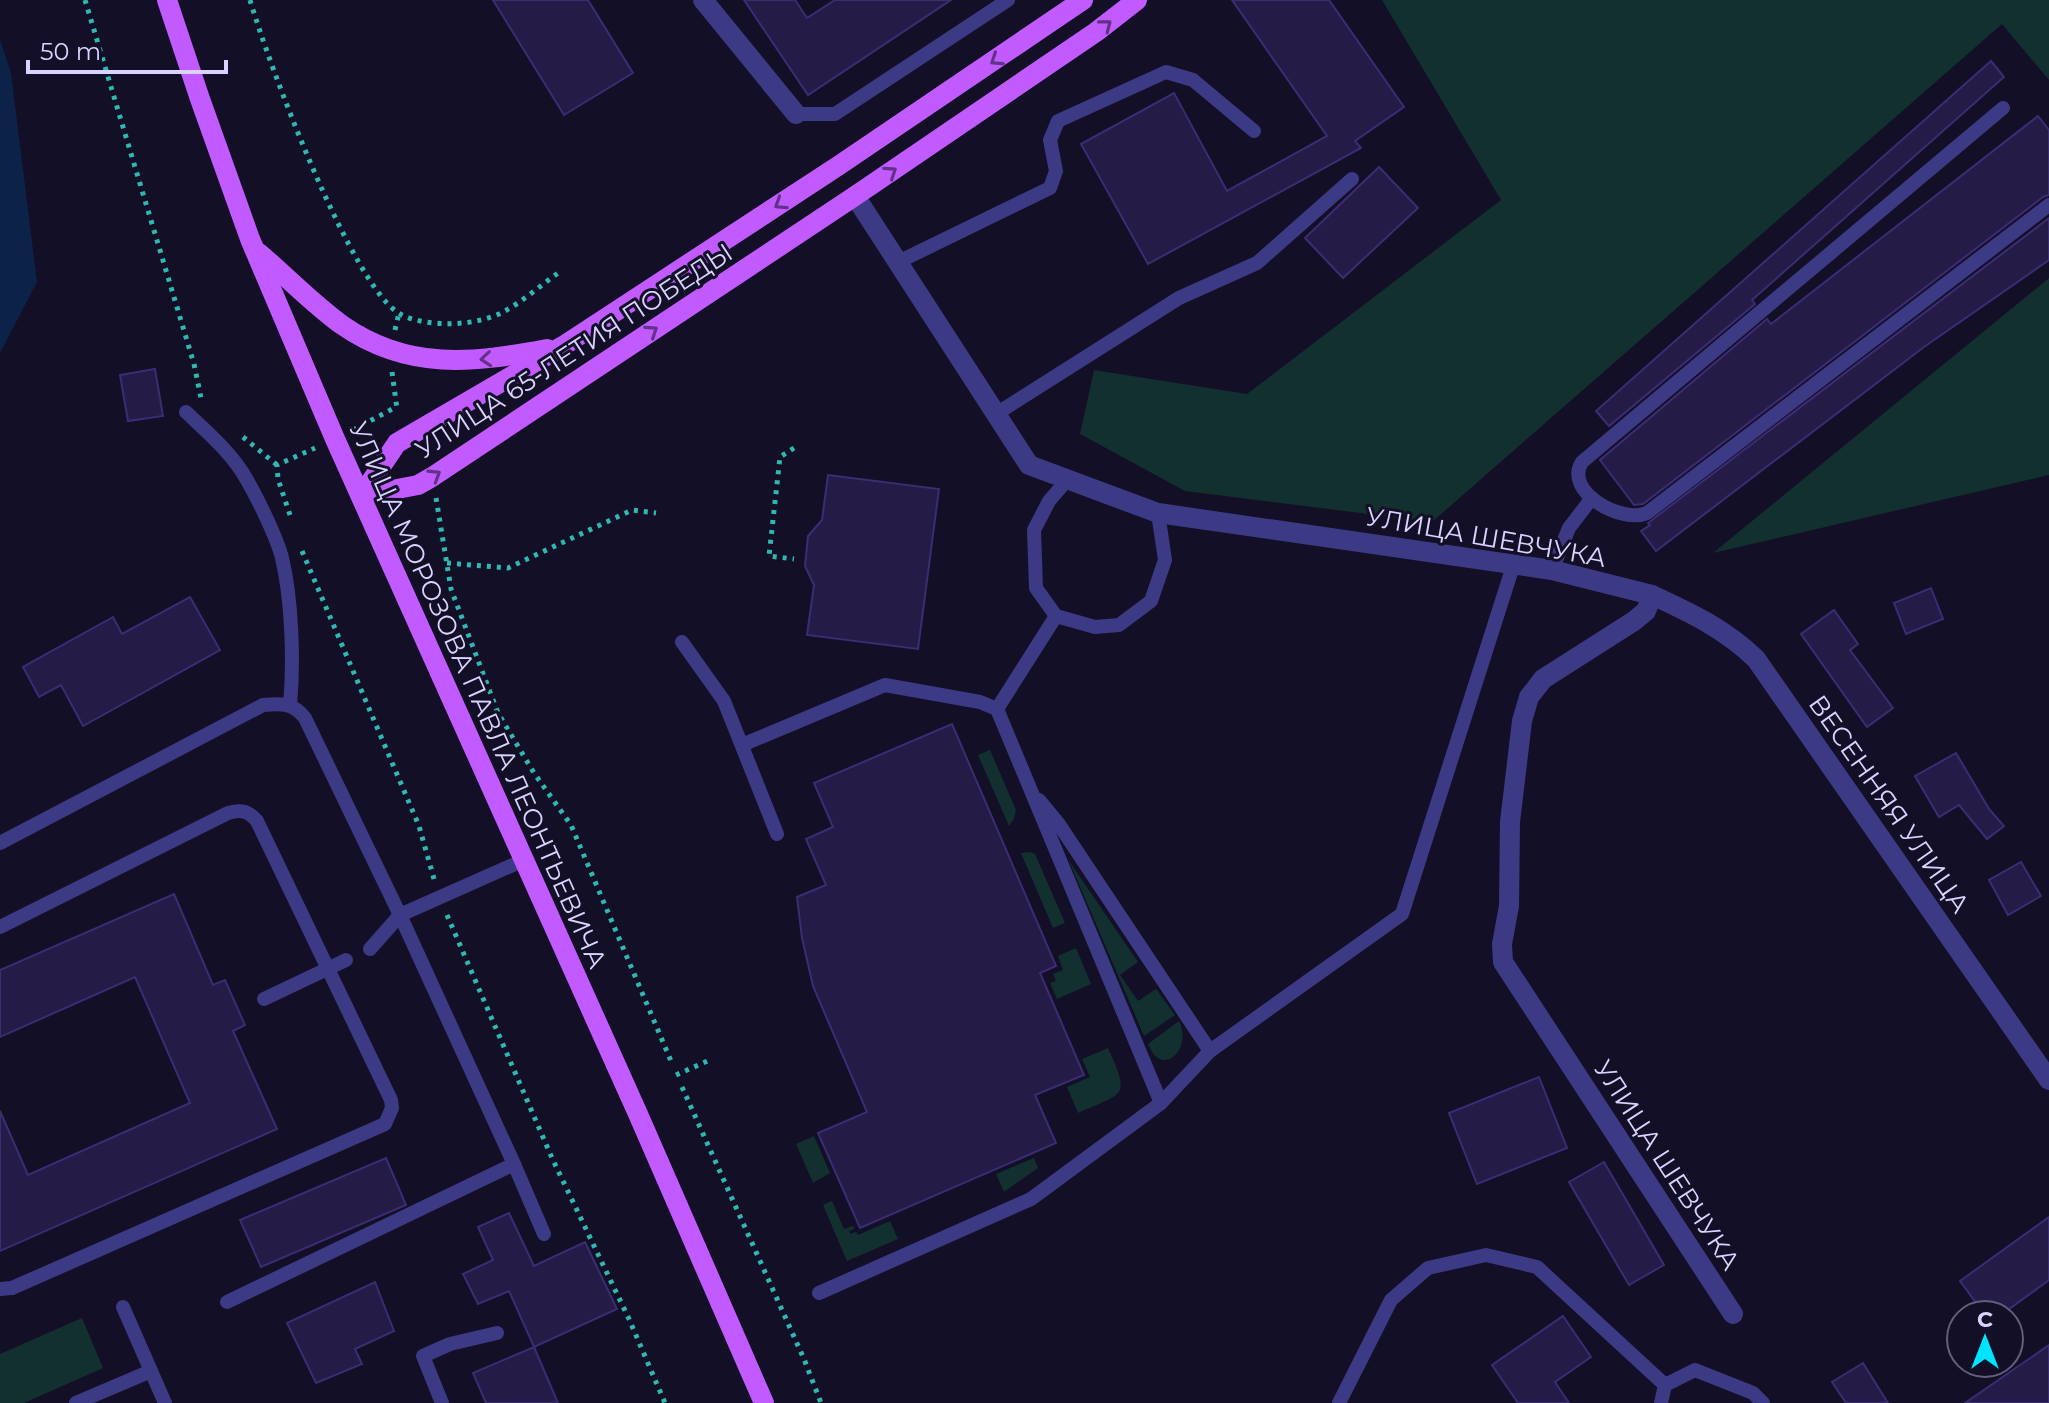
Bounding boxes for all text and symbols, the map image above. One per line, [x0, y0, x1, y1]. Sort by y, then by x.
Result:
one-way arrow [1097, 20, 1112, 34]
scale bar [28, 24, 226, 74]
text: 50 m [40, 37, 101, 66]
one-way arrow [991, 50, 1005, 65]
one-way arrow [883, 167, 897, 182]
one-way arrow [774, 195, 789, 210]
street label: УЛИЦА 65-ЛЕТИЯ ПОБЕДЫ [409, 236, 739, 466]
one-way arrow [643, 326, 657, 341]
one-way arrow [479, 350, 492, 367]
street label: УЛИЦА МОРОЗОВА ПАВЛА ЛЕОНТЬЕВИЧА [342, 417, 614, 973]
one-way arrow [426, 469, 441, 484]
street label: УЛИЦА ШЕВЧУКА [1363, 500, 1609, 574]
street label: ВЕСЕННЯЯ УЛИЦА [1802, 689, 1976, 919]
street label: УЛИЦА ШЕВЧУКА [1587, 1054, 1747, 1276]
north arrow [1945, 1299, 2025, 1379]
text: С [1977, 1306, 1993, 1333]

